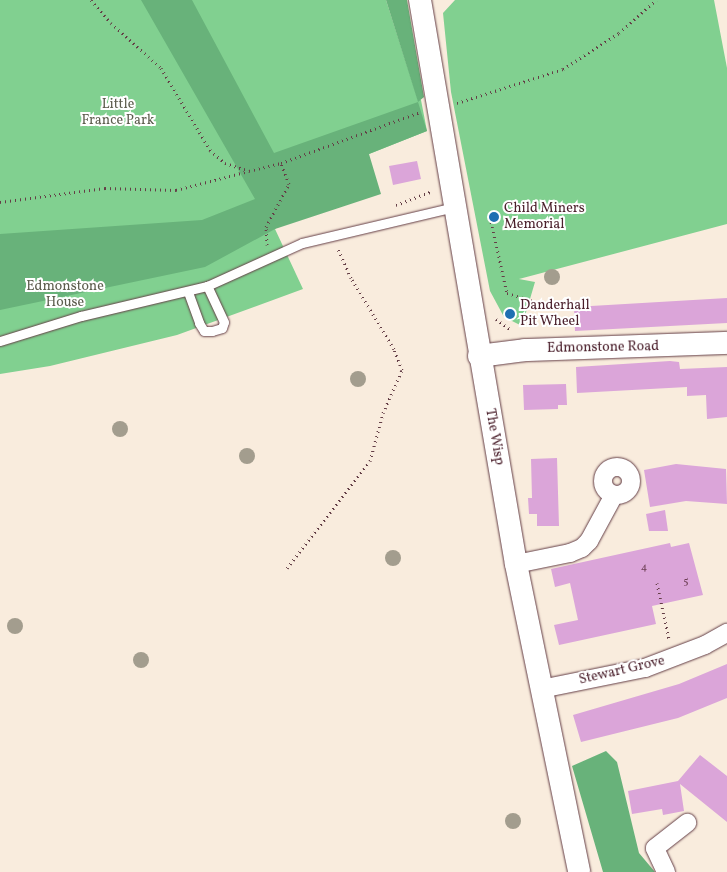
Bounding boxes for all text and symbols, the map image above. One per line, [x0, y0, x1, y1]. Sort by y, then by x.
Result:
park label: Little France Park [82, 97, 154, 130]
place label: Child Miners Memorial [504, 201, 585, 233]
marker: Child Miners Memorial [488, 211, 500, 223]
park label: Edmonstone House [26, 279, 104, 312]
place label: Danderhall Pit Wheel [520, 298, 590, 331]
marker: Danderhall Pit Wheel [504, 308, 516, 320]
street label: Edmonstone Road [547, 339, 659, 357]
street label: The Wisp [481, 407, 507, 467]
house number: 4 [641, 561, 647, 575]
house number: 5 [683, 575, 689, 589]
street label: Stewart Grove [577, 653, 667, 689]

